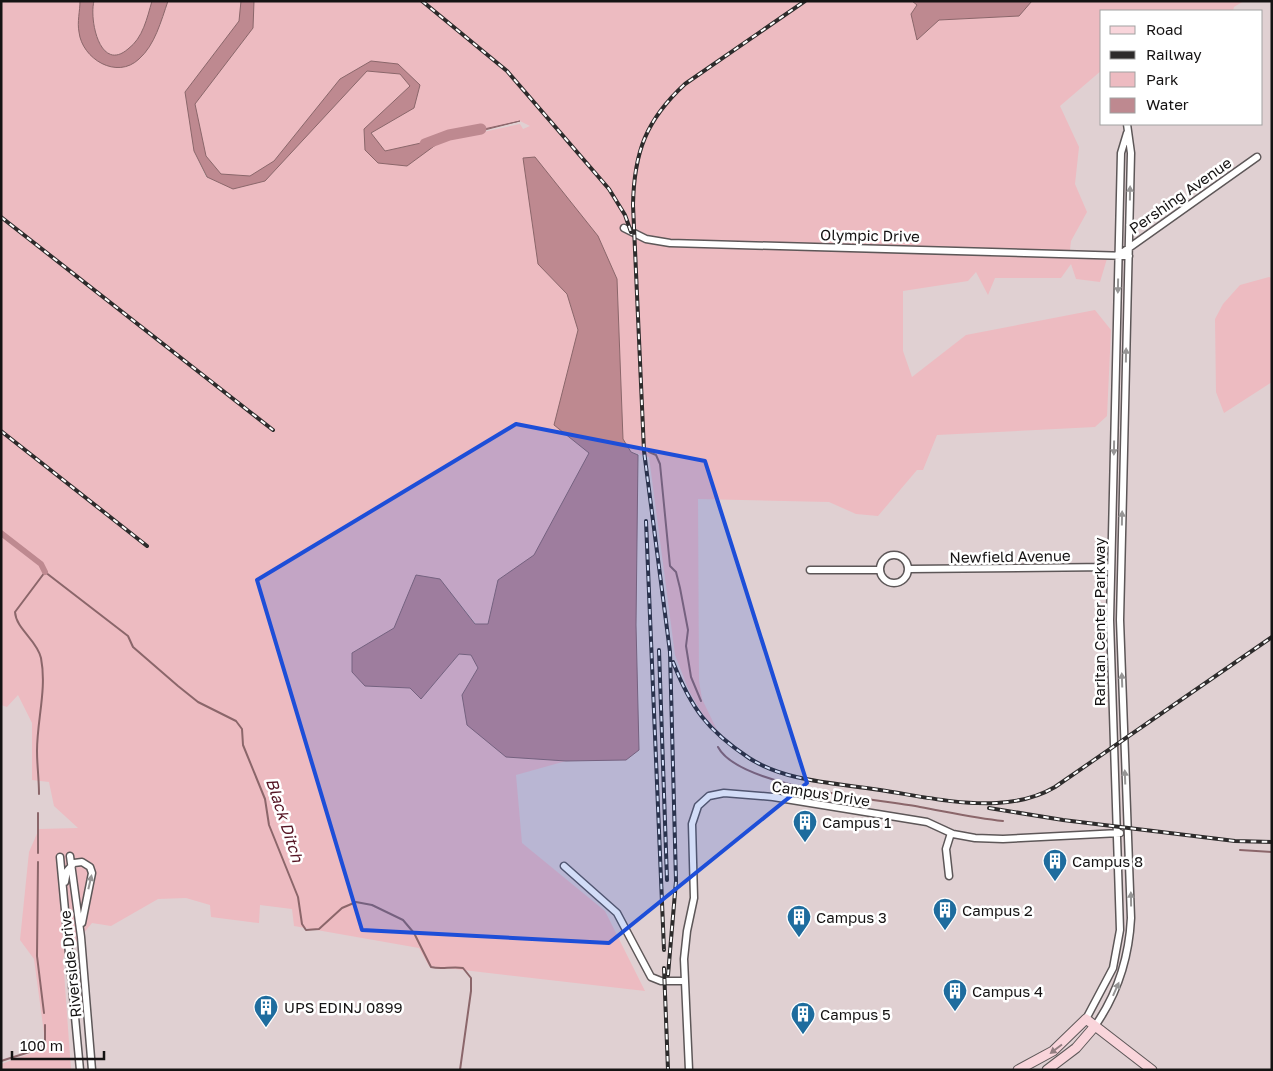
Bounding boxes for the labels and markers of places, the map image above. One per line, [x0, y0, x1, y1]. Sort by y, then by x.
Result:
building icon: Campus 1 [792, 809, 818, 843]
place label: Campus 1 [822, 813, 891, 831]
building icon: Campus 8 [1042, 848, 1068, 882]
place label: Campus 8 [1072, 852, 1143, 870]
building icon: Campus 2 [932, 897, 958, 931]
place label: Campus 2 [962, 901, 1033, 919]
building icon: Campus 3 [786, 904, 812, 938]
place label: Campus 3 [816, 908, 887, 926]
building icon: Campus 4 [942, 978, 968, 1012]
place label: Campus 4 [972, 982, 1043, 1000]
building icon: UPS EDINJ 0899 [253, 994, 279, 1028]
place label: UPS EDINJ 0899 [284, 998, 403, 1016]
building icon: Campus 5 [790, 1001, 816, 1035]
place label: Campus 5 [820, 1005, 891, 1023]

